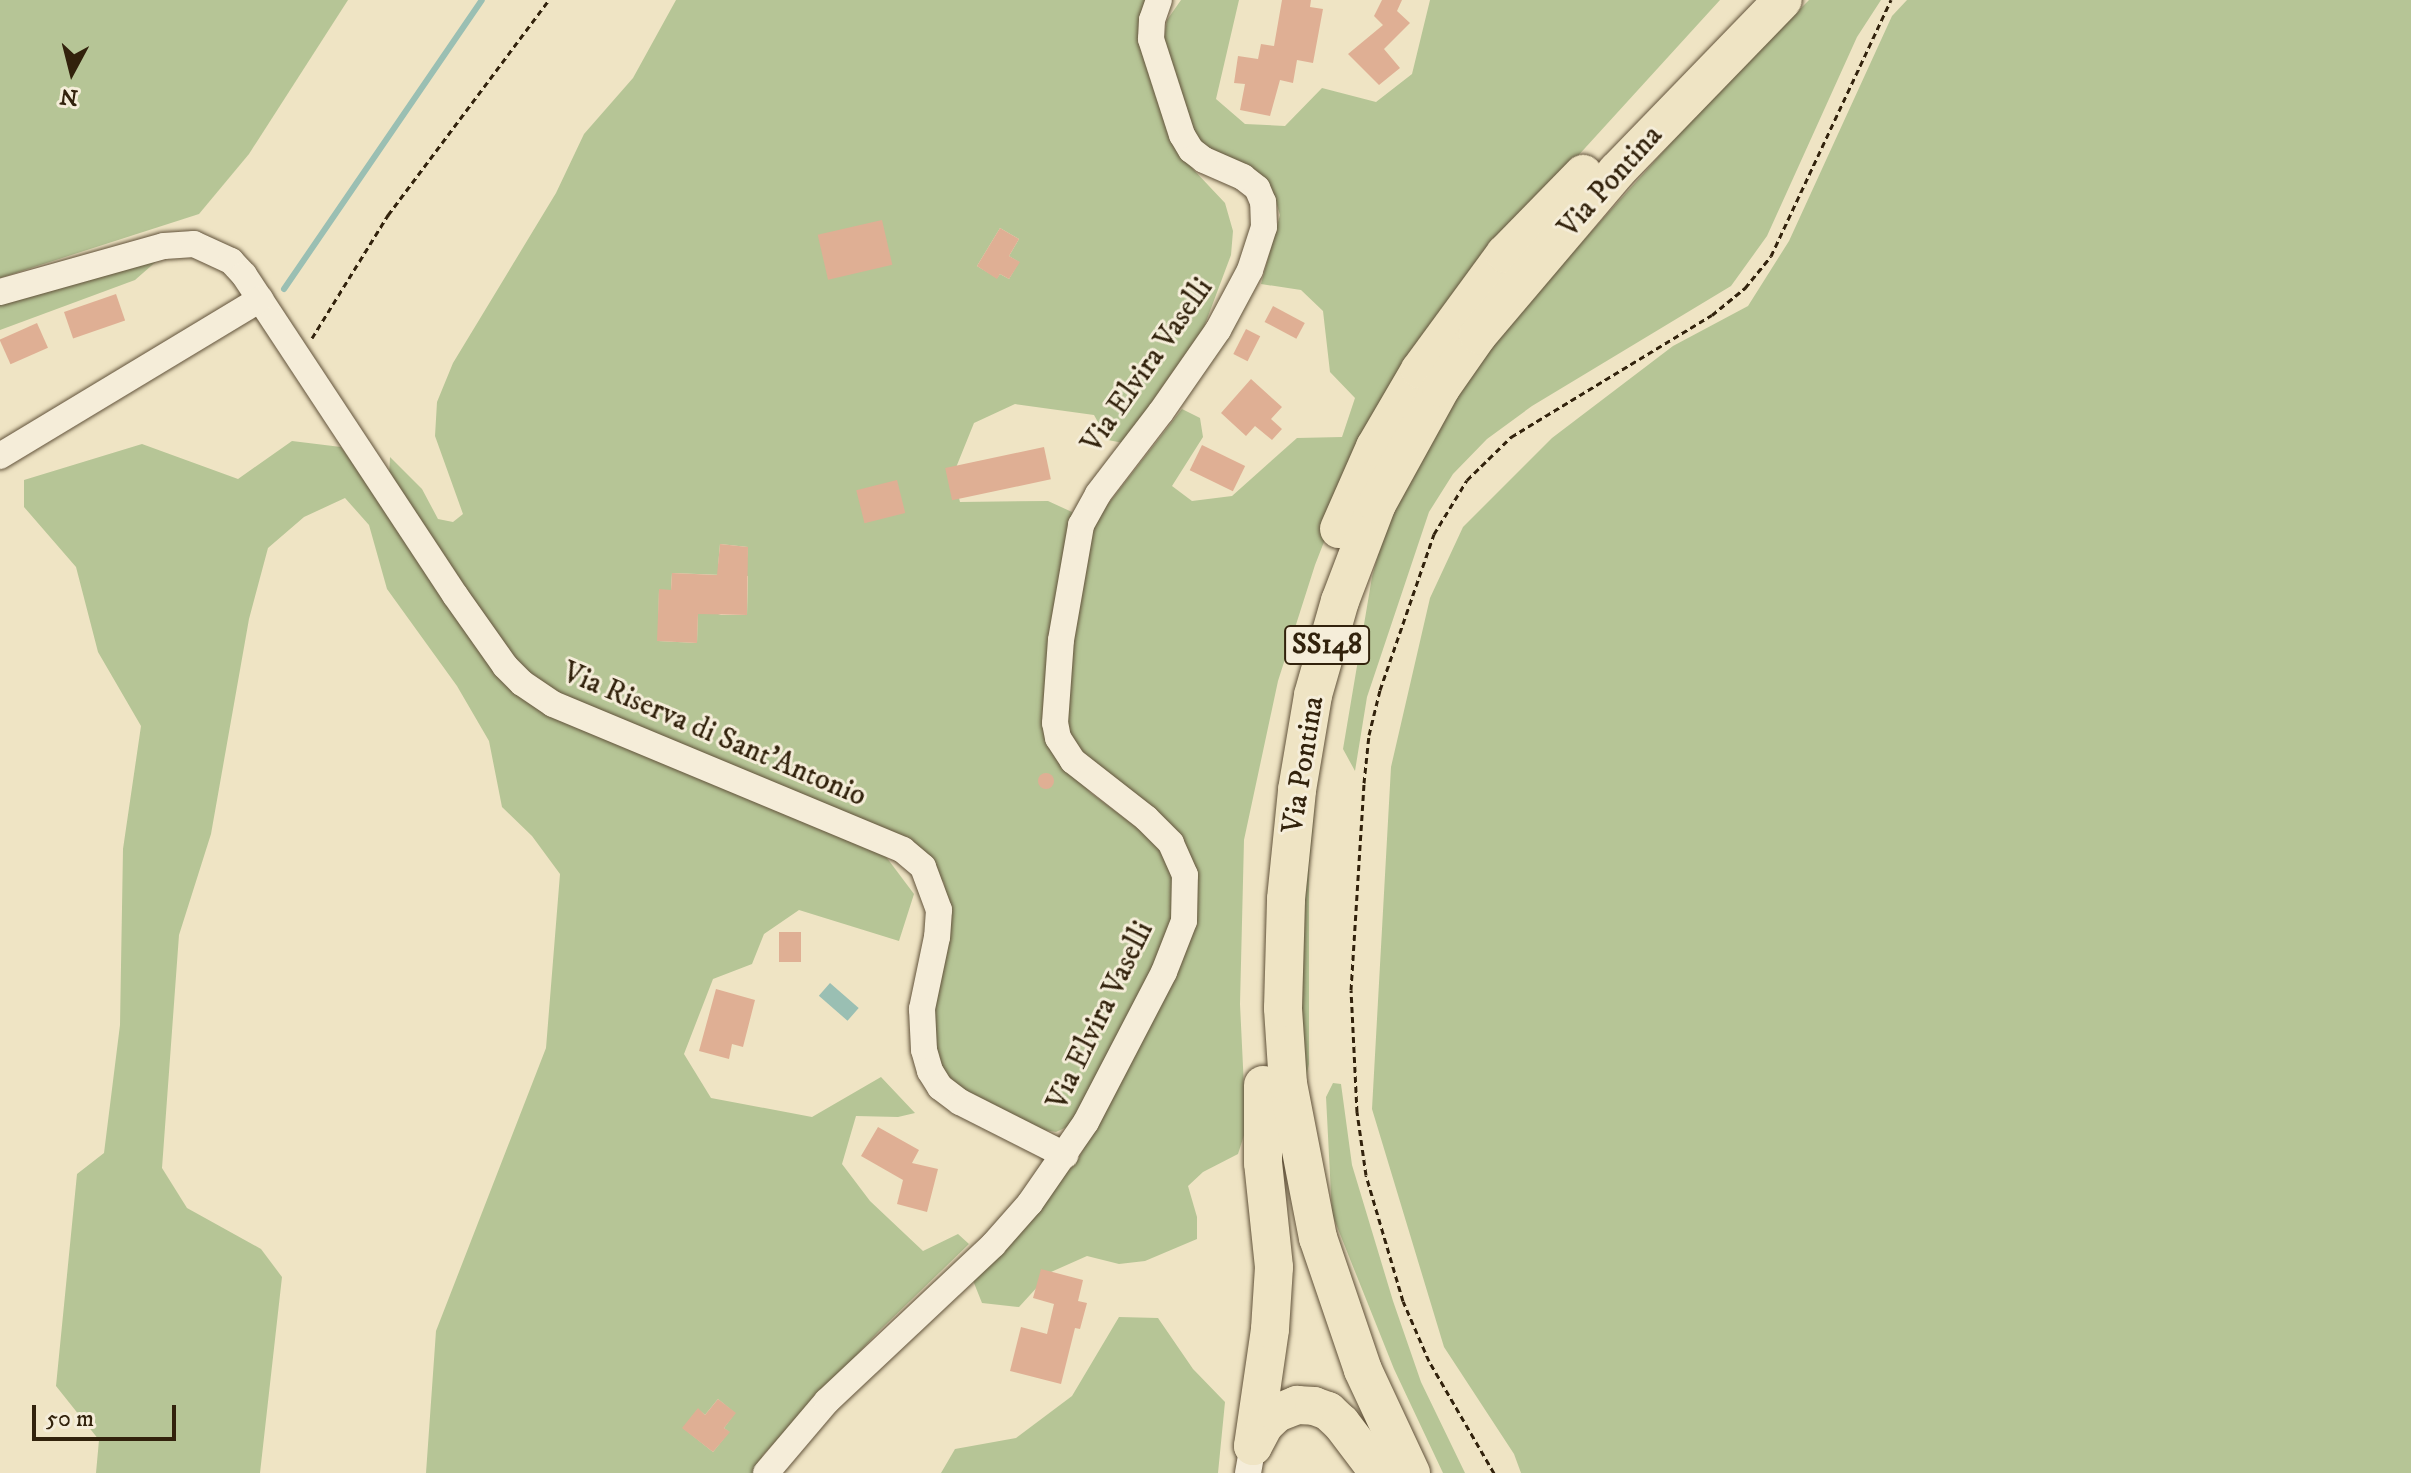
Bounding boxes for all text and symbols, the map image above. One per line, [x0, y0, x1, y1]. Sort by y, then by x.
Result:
north arrow [32, 32, 112, 112]
text: N [58, 82, 80, 111]
street label: Via Pontina [1551, 119, 1671, 245]
street label: Via Elvira Vaselli [1074, 272, 1222, 460]
road number: SS148 [1283, 621, 1371, 669]
street label: Via Riserva di Sant'Antonio [557, 655, 871, 815]
street label: Via Pontina [1275, 694, 1333, 836]
street label: Via Elvira Vaselli [1040, 916, 1162, 1116]
scale bar [36, 1389, 180, 1439]
text: 50 m [46, 1404, 94, 1434]

